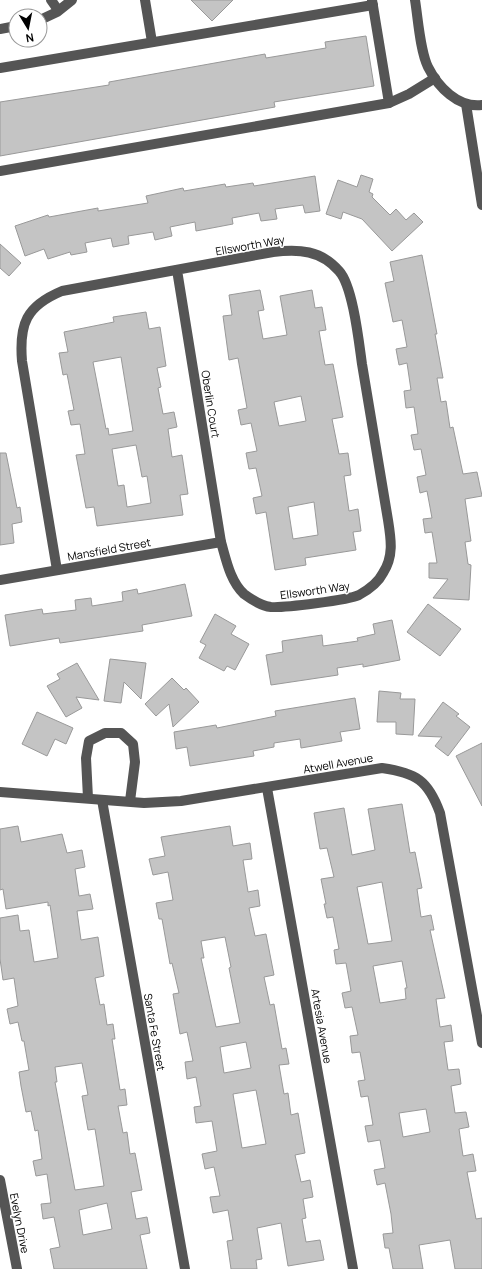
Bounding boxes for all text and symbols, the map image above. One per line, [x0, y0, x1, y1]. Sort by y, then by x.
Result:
north arrow [8, 8, 48, 48]
text: N [25, 30, 35, 46]
street label: Ellsworth Way [214, 231, 286, 258]
street label: Oberlin Court [198, 369, 224, 439]
street label: Mansfield Street [66, 534, 152, 564]
street label: Ellsworth Way [279, 578, 351, 602]
street label: Atwell Avenue [302, 749, 375, 777]
street label: Artesia Avenue [308, 987, 336, 1065]
street label: Santa Fe Street [141, 992, 169, 1072]
street label: Evelyn Drive [7, 1192, 33, 1255]

